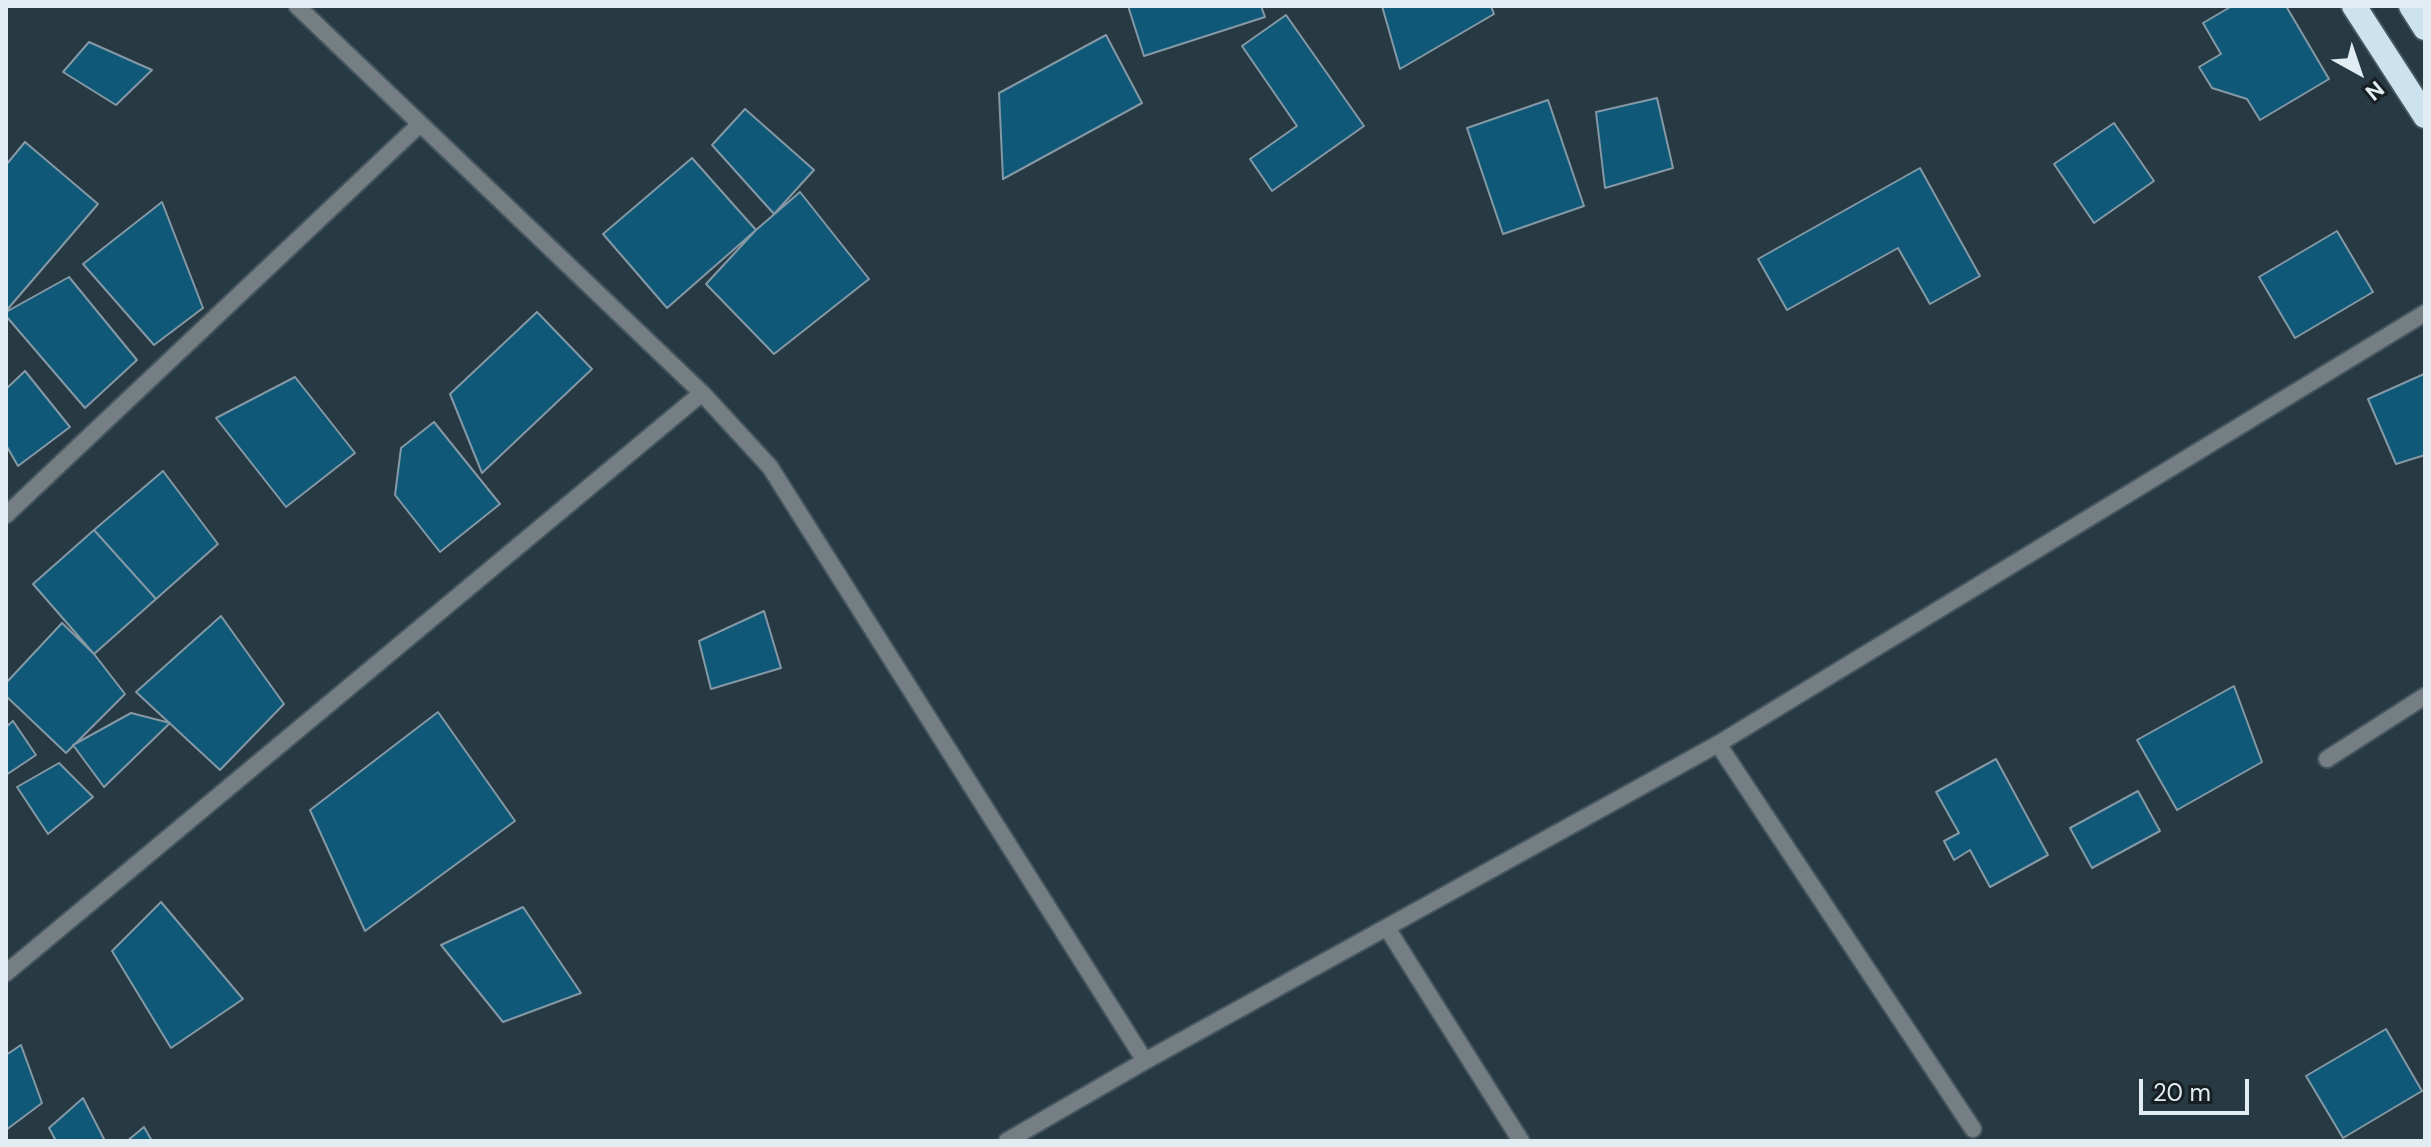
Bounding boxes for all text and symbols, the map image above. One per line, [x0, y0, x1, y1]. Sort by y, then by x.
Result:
north arrow [2319, 32, 2399, 112]
text: N [2359, 74, 2390, 107]
scale bar [2143, 1063, 2253, 1113]
text: 20 m [2153, 1077, 2211, 1108]

